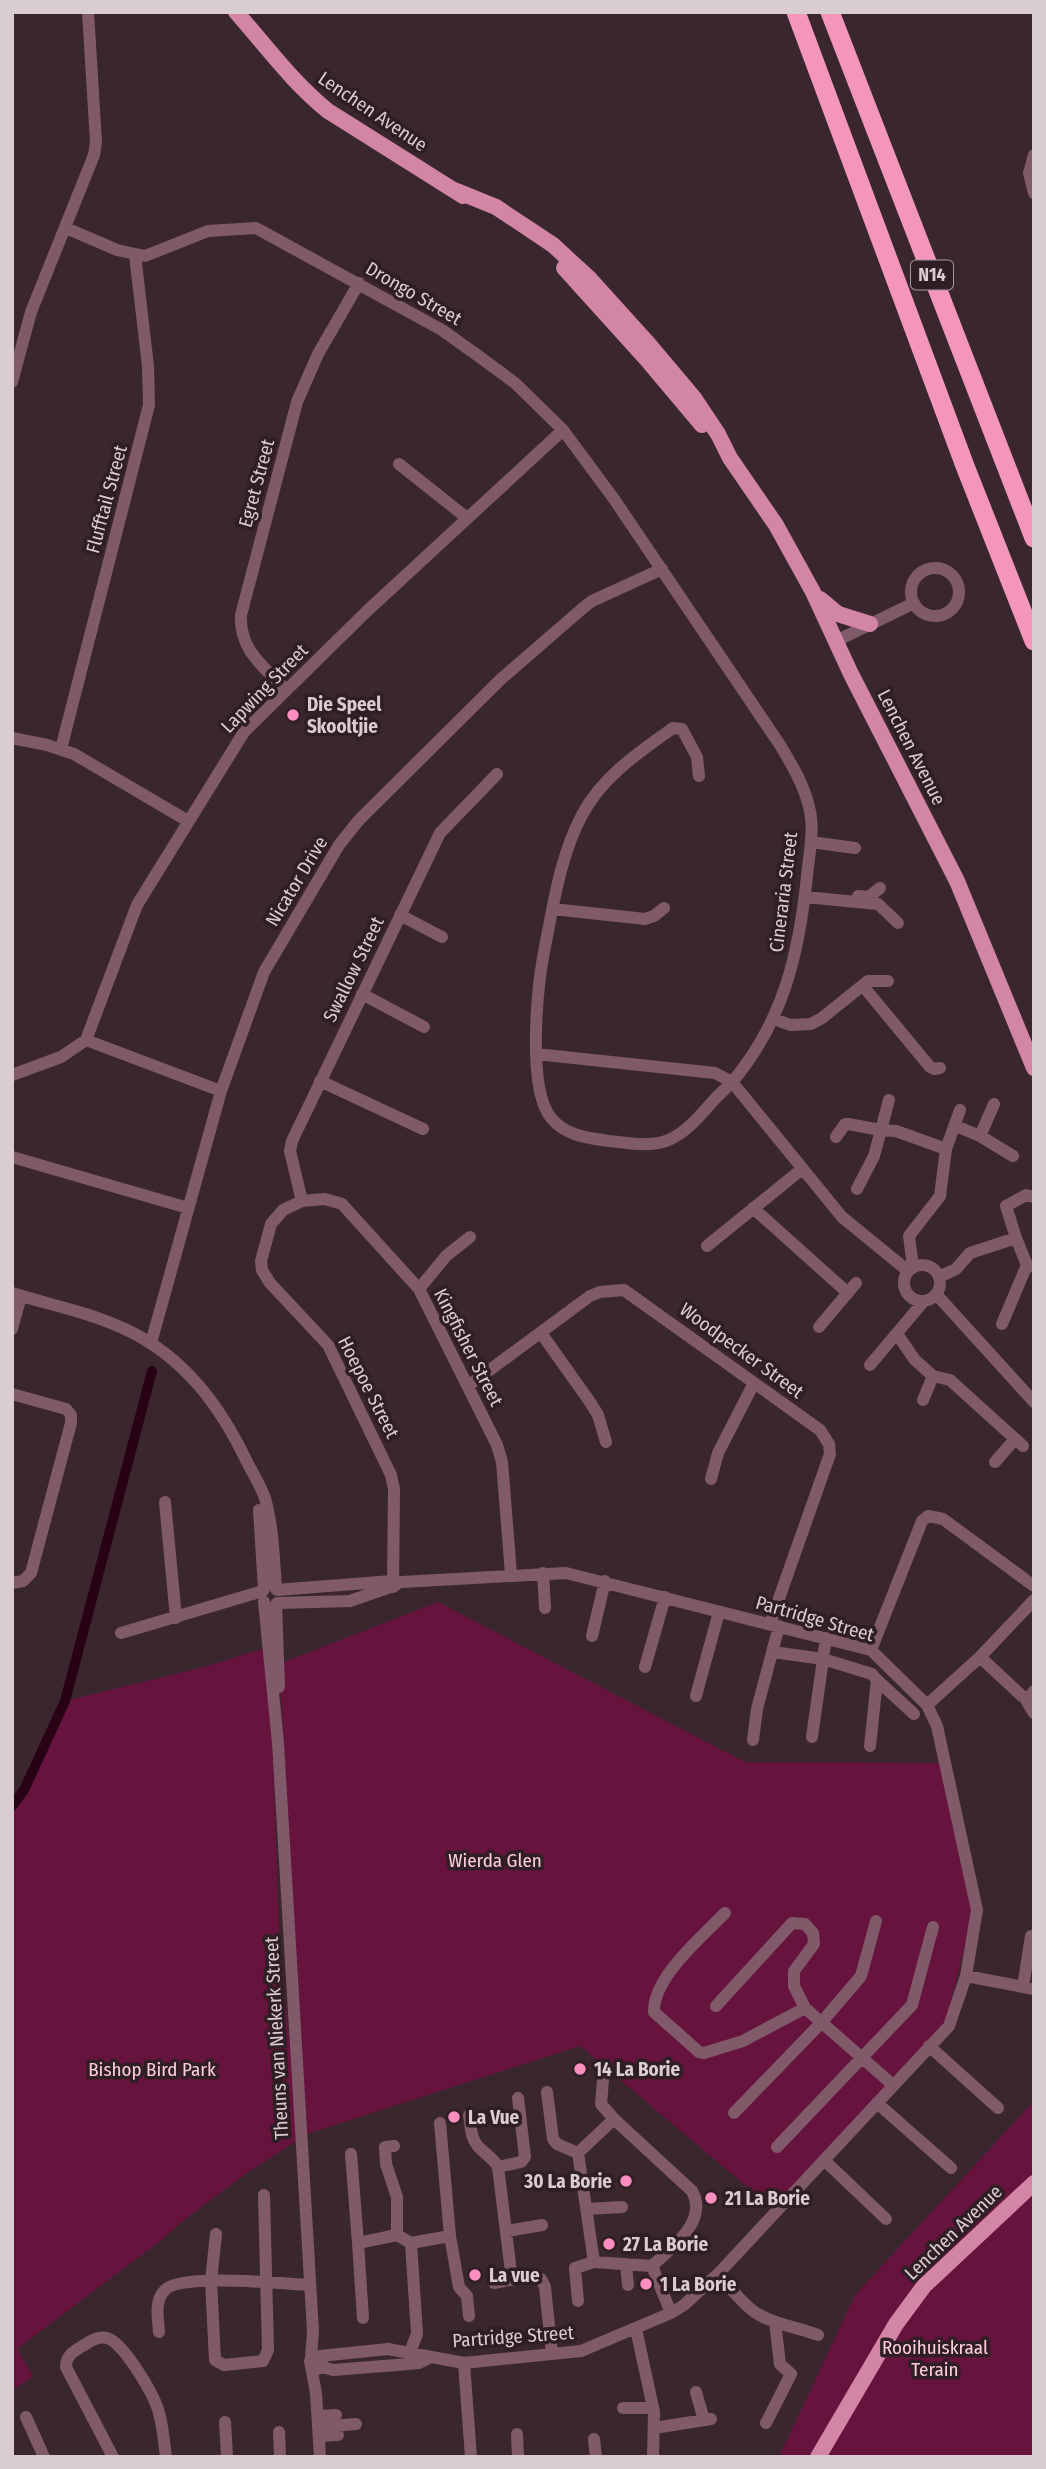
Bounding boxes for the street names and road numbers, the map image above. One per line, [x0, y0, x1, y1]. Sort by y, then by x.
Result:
street label: Lenchen Avenue [314, 67, 432, 156]
street label: Drongo Street [362, 257, 466, 331]
road number: N14 [911, 260, 953, 290]
street label: Egret Street [234, 436, 279, 530]
street label: Flufftail Street [81, 442, 132, 556]
street label: Lapwing Street [216, 638, 313, 738]
street label: Lenchen Avenue [873, 686, 951, 809]
street label: Cineraria Street [765, 830, 802, 954]
street label: Nicator Drive [261, 832, 332, 930]
street label: Swallow Street [318, 912, 389, 1026]
street label: Kingfisher Street [429, 1285, 508, 1411]
street label: Woodpecker Street [675, 1298, 809, 1404]
street label: Hoepoe Street [333, 1332, 404, 1443]
street label: Partridge Street [753, 1591, 877, 1647]
street label: Theuns van Niekerk Street [260, 1935, 293, 2140]
street label: Lenchen Avenue [900, 2180, 1007, 2285]
street label: Partridge Street [451, 2321, 575, 2352]

